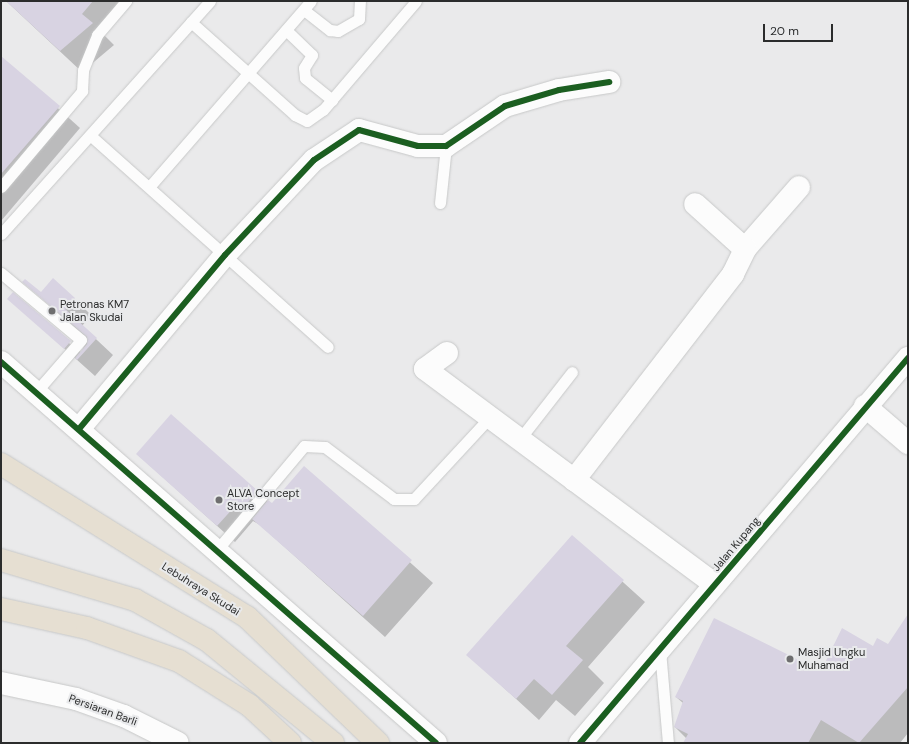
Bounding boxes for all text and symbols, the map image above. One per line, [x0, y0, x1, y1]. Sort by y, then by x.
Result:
scale bar [765, 16, 835, 42]
text: 20 m [770, 23, 799, 39]
place label: Petronas KM7 Jalan Skudai [60, 298, 129, 324]
marker: Petronas KM7 Jalan Skudai [47, 306, 57, 316]
place label: ALVA Concept Store [227, 487, 300, 513]
marker: ALVA Concept Store [214, 495, 224, 505]
street label: Jalan Kupang [709, 514, 763, 574]
street label: Lebuhraya Skudai [159, 560, 243, 618]
place label: Masjid Ungku Muhamad [798, 646, 865, 672]
marker: Masjid Ungku Muhamad [785, 654, 795, 664]
street label: Persiaran Barli [67, 692, 139, 728]

